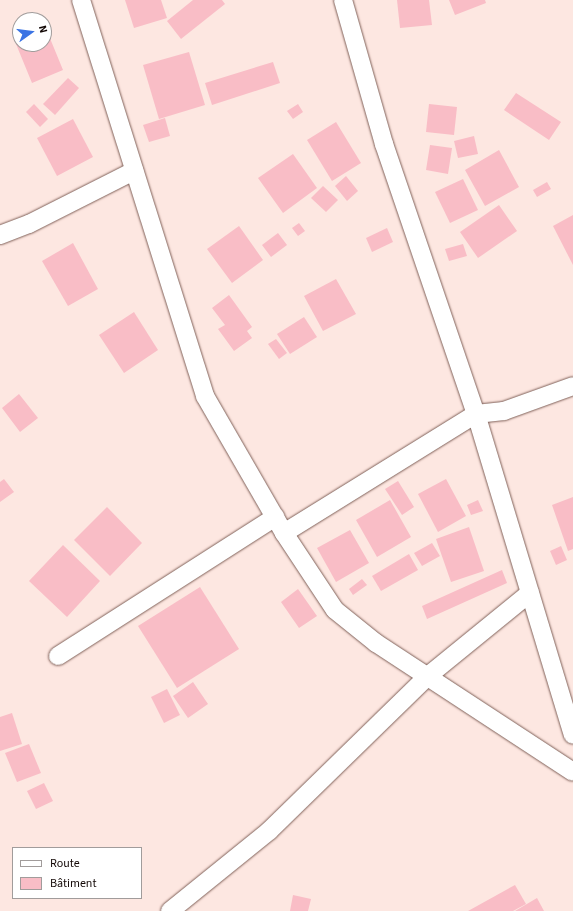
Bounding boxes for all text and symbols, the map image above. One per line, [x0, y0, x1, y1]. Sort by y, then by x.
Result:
north arrow [12, 12, 52, 52]
text: N [35, 24, 51, 35]
legend [12, 847, 142, 899]
text: Route [50, 855, 80, 872]
text: Bâtiment [50, 875, 96, 892]

